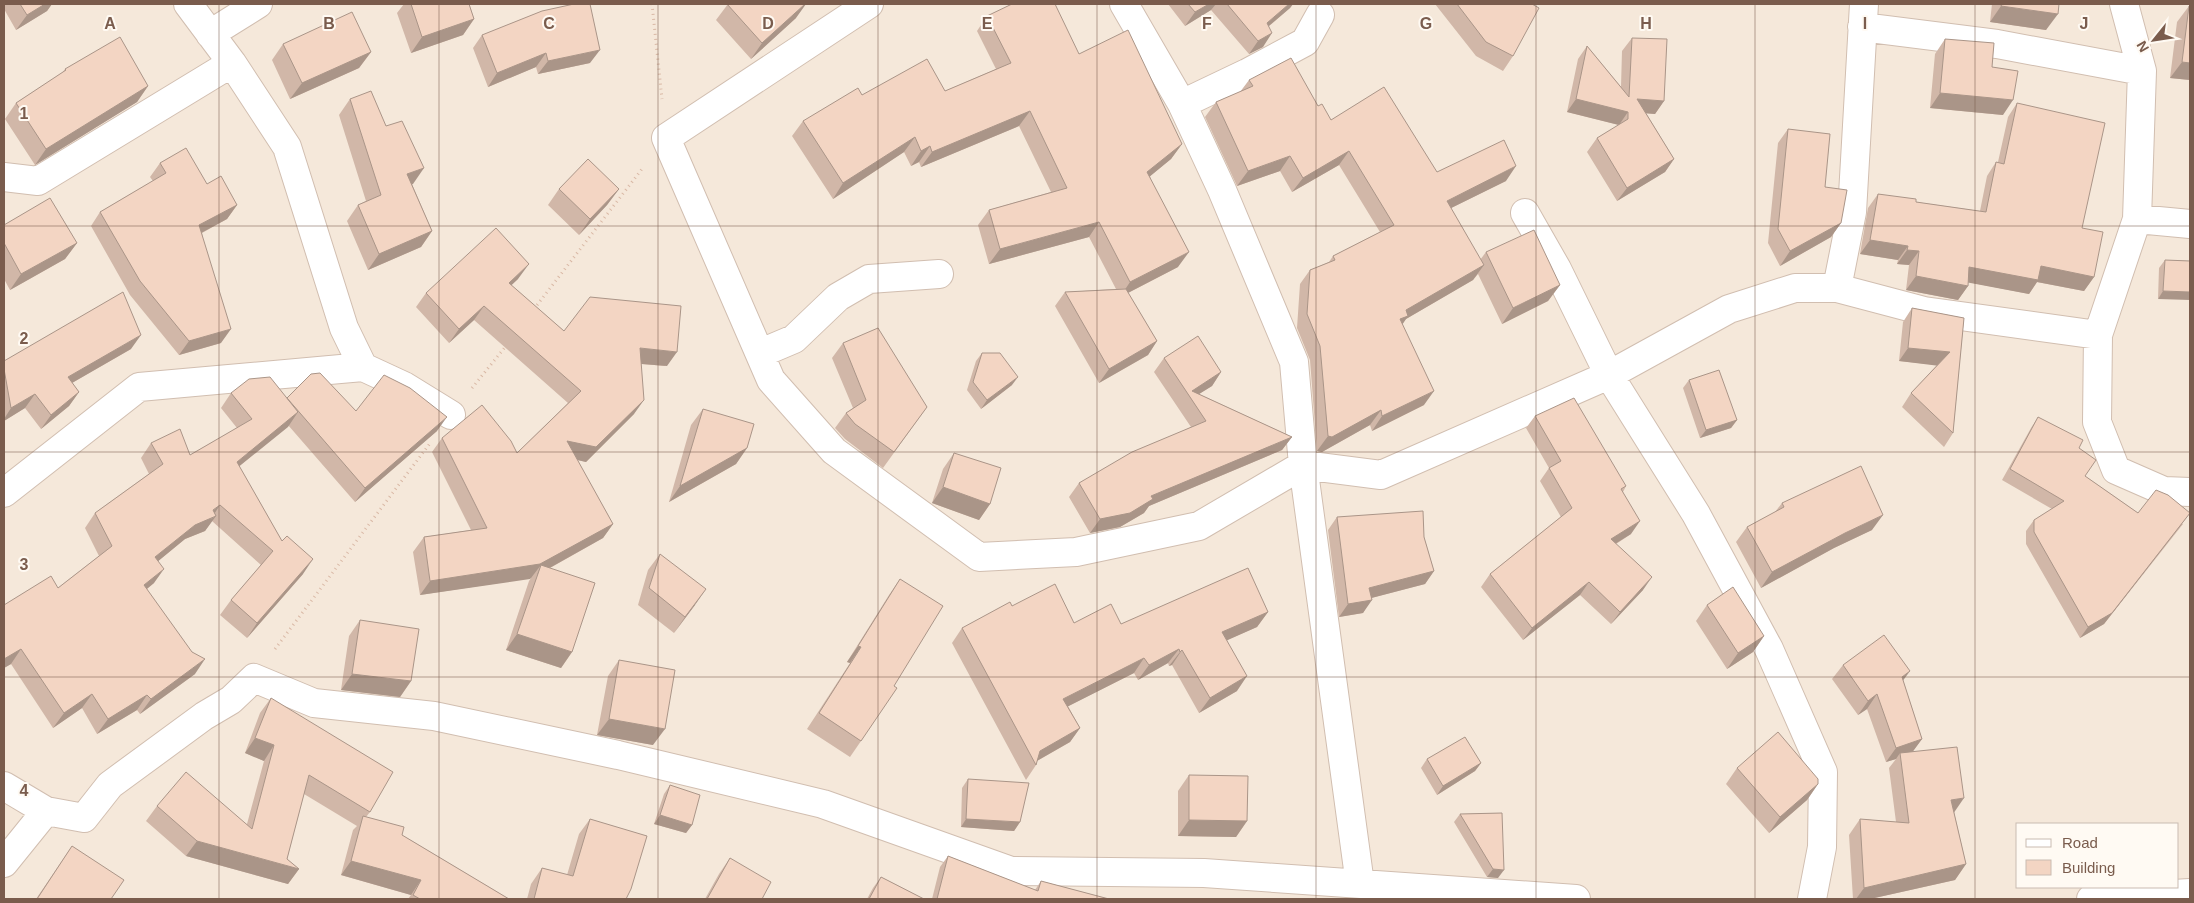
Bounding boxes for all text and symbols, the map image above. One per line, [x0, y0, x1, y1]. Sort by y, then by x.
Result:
text: A [104, 15, 116, 32]
text: B [323, 15, 335, 32]
text: C [543, 15, 555, 32]
text: D [762, 15, 774, 32]
text: E [982, 15, 993, 32]
text: F [1202, 15, 1212, 32]
text: G [1420, 15, 1432, 32]
text: H [1640, 15, 1652, 32]
text: I [1863, 15, 1867, 32]
text: J [2080, 15, 2088, 32]
north arrow [2129, 15, 2179, 65]
text: N [2133, 38, 2152, 55]
text: 1 [20, 105, 29, 122]
text: 2 [20, 330, 29, 347]
text: 3 [20, 556, 29, 573]
text: 4 [20, 782, 29, 799]
legend [2016, 823, 2179, 888]
text: Road [2062, 834, 2098, 851]
text: Building [2062, 859, 2115, 876]

